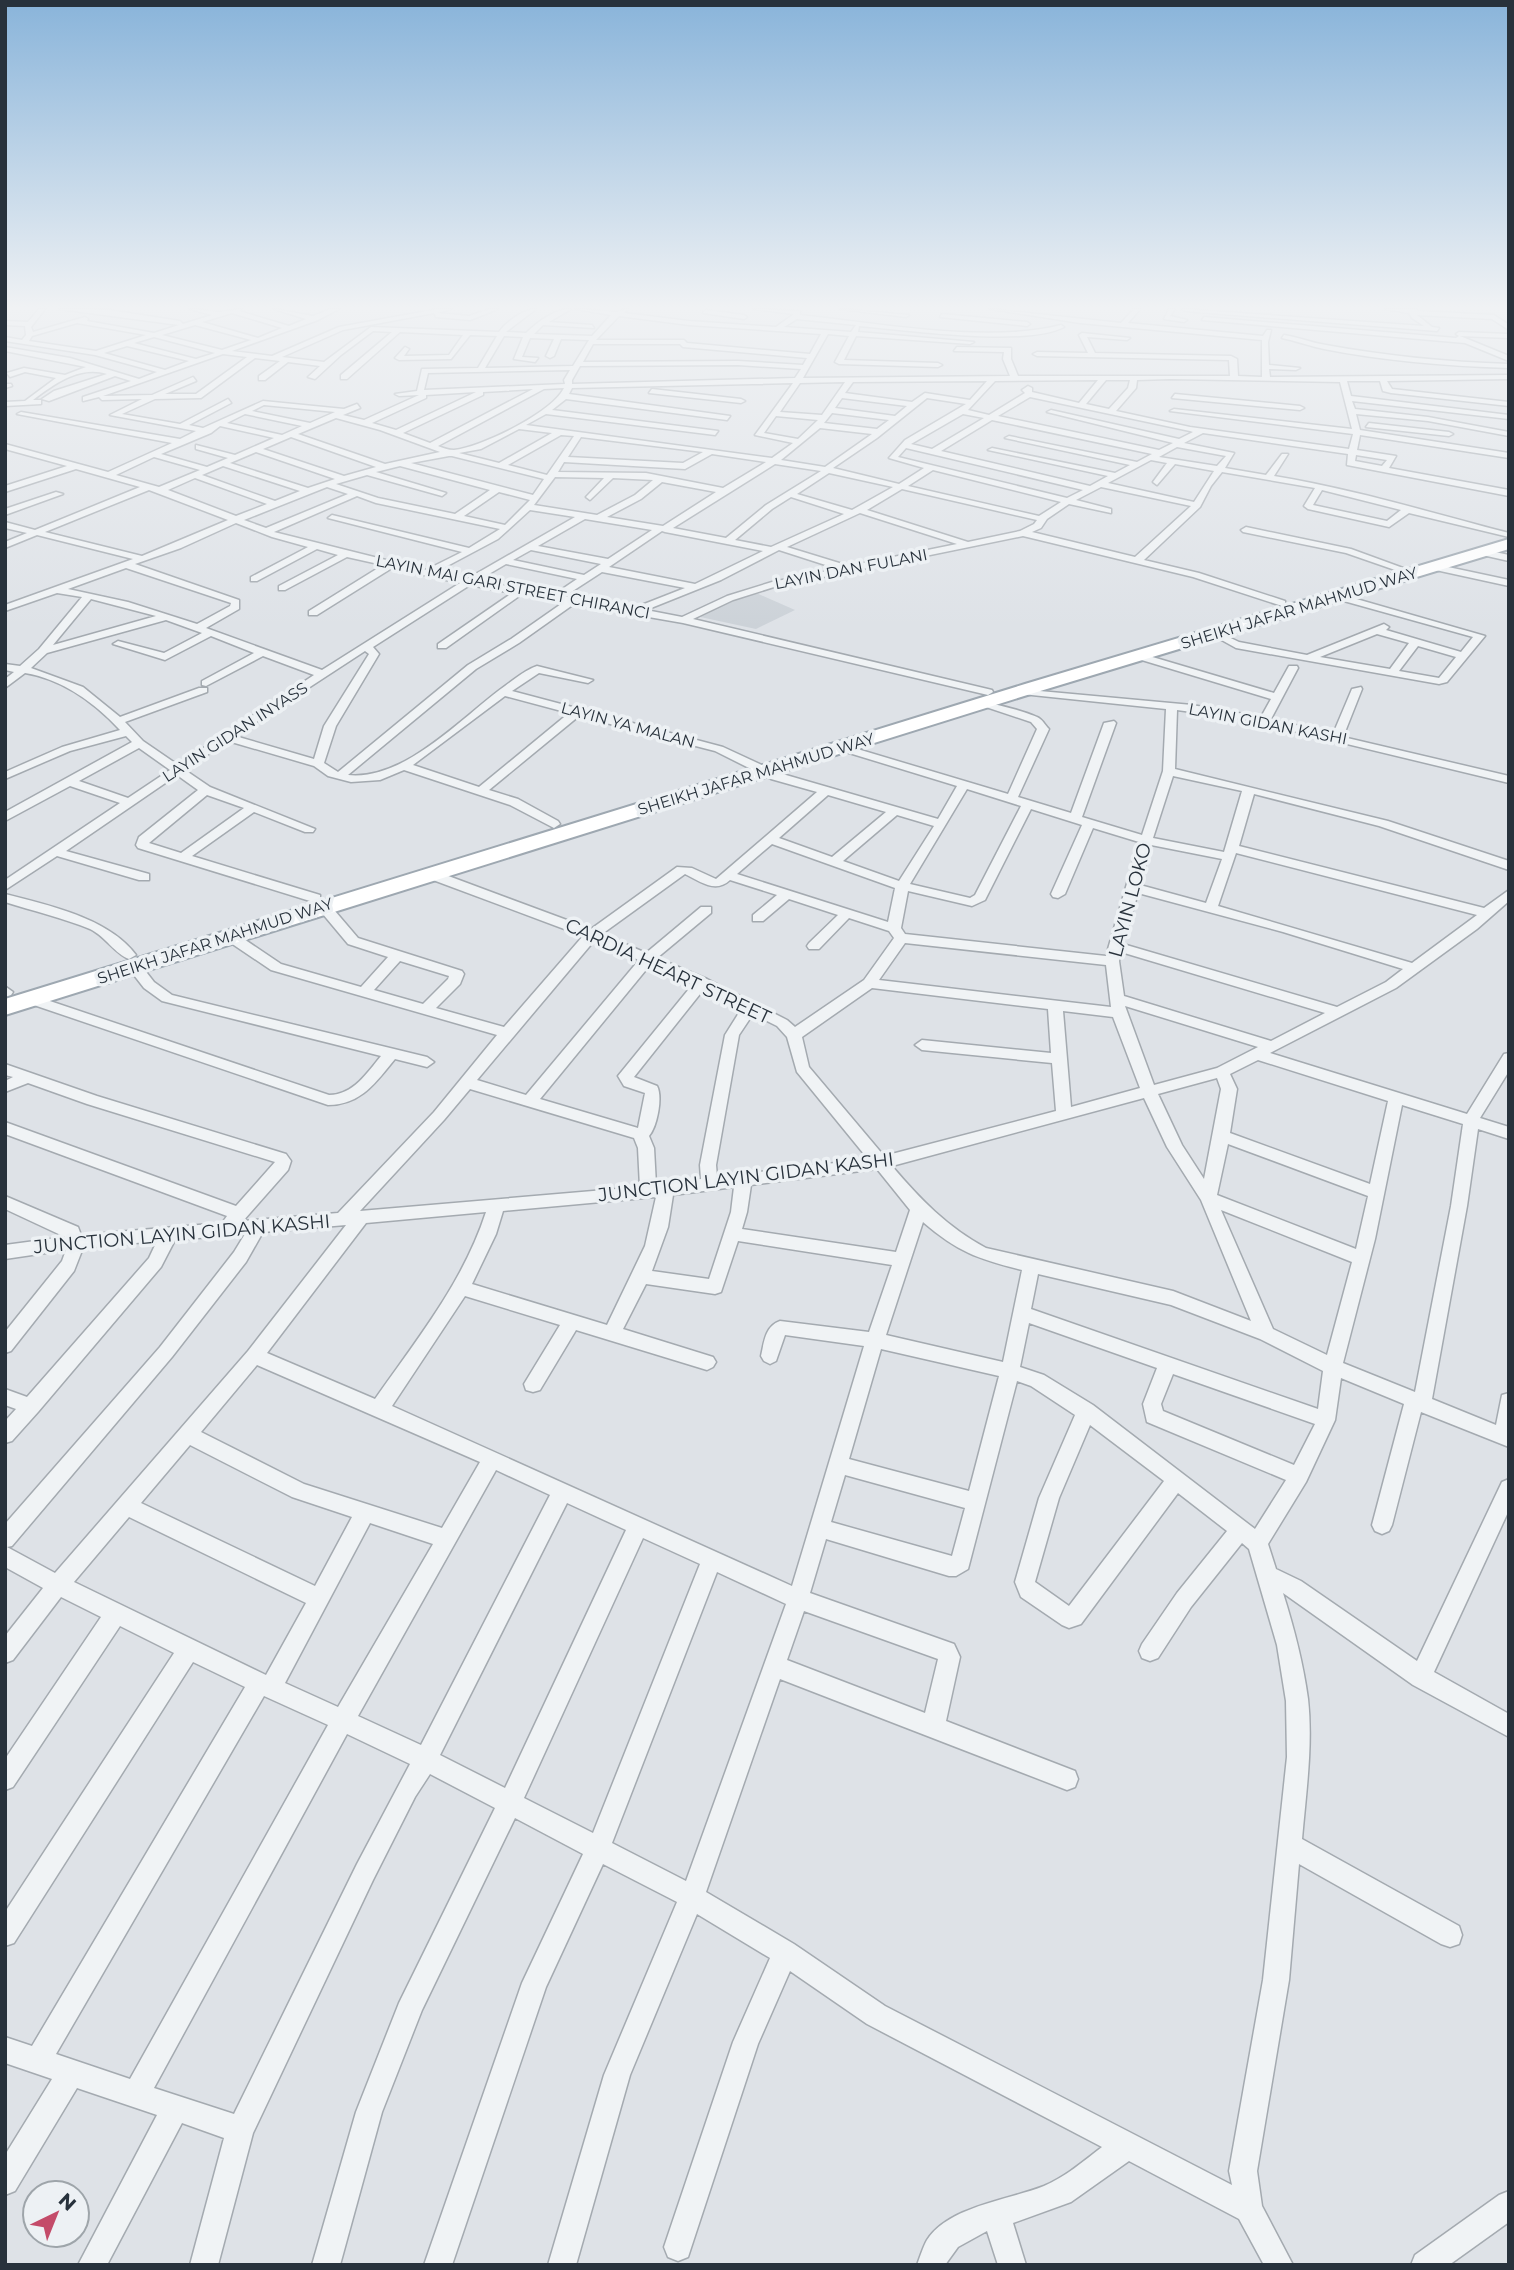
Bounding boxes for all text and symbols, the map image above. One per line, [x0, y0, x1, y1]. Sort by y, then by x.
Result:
street label: LAYIN DAN FULANI [773, 545, 929, 593]
street label: LAYIN MAI GARI STREET CHIRANCI [374, 551, 652, 623]
street label: SHEIKH JAFAR MAHMUD WAY [1178, 563, 1420, 653]
street label: LAYIN GIDAN INYASS [159, 678, 311, 786]
street label: LAYIN YA MALAN [559, 698, 697, 752]
street label: LAYIN GIDAN KASHI [1187, 699, 1349, 749]
street label: SHEIKH JAFAR MAHMUD WAY [635, 729, 877, 819]
street label: LAYIN LOKO [1104, 840, 1156, 960]
street label: SHEIKH JAFAR MAHMUD WAY [95, 894, 336, 988]
street label: CARDIA HEART STREET [562, 913, 775, 1029]
street label: JUNCTION LAYIN GIDAN KASHI [596, 1147, 895, 1207]
street label: JUNCTION LAYIN GIDAN KASHI [32, 1210, 331, 1259]
north arrow [21, 2179, 91, 2249]
text: N [54, 2188, 81, 2216]

